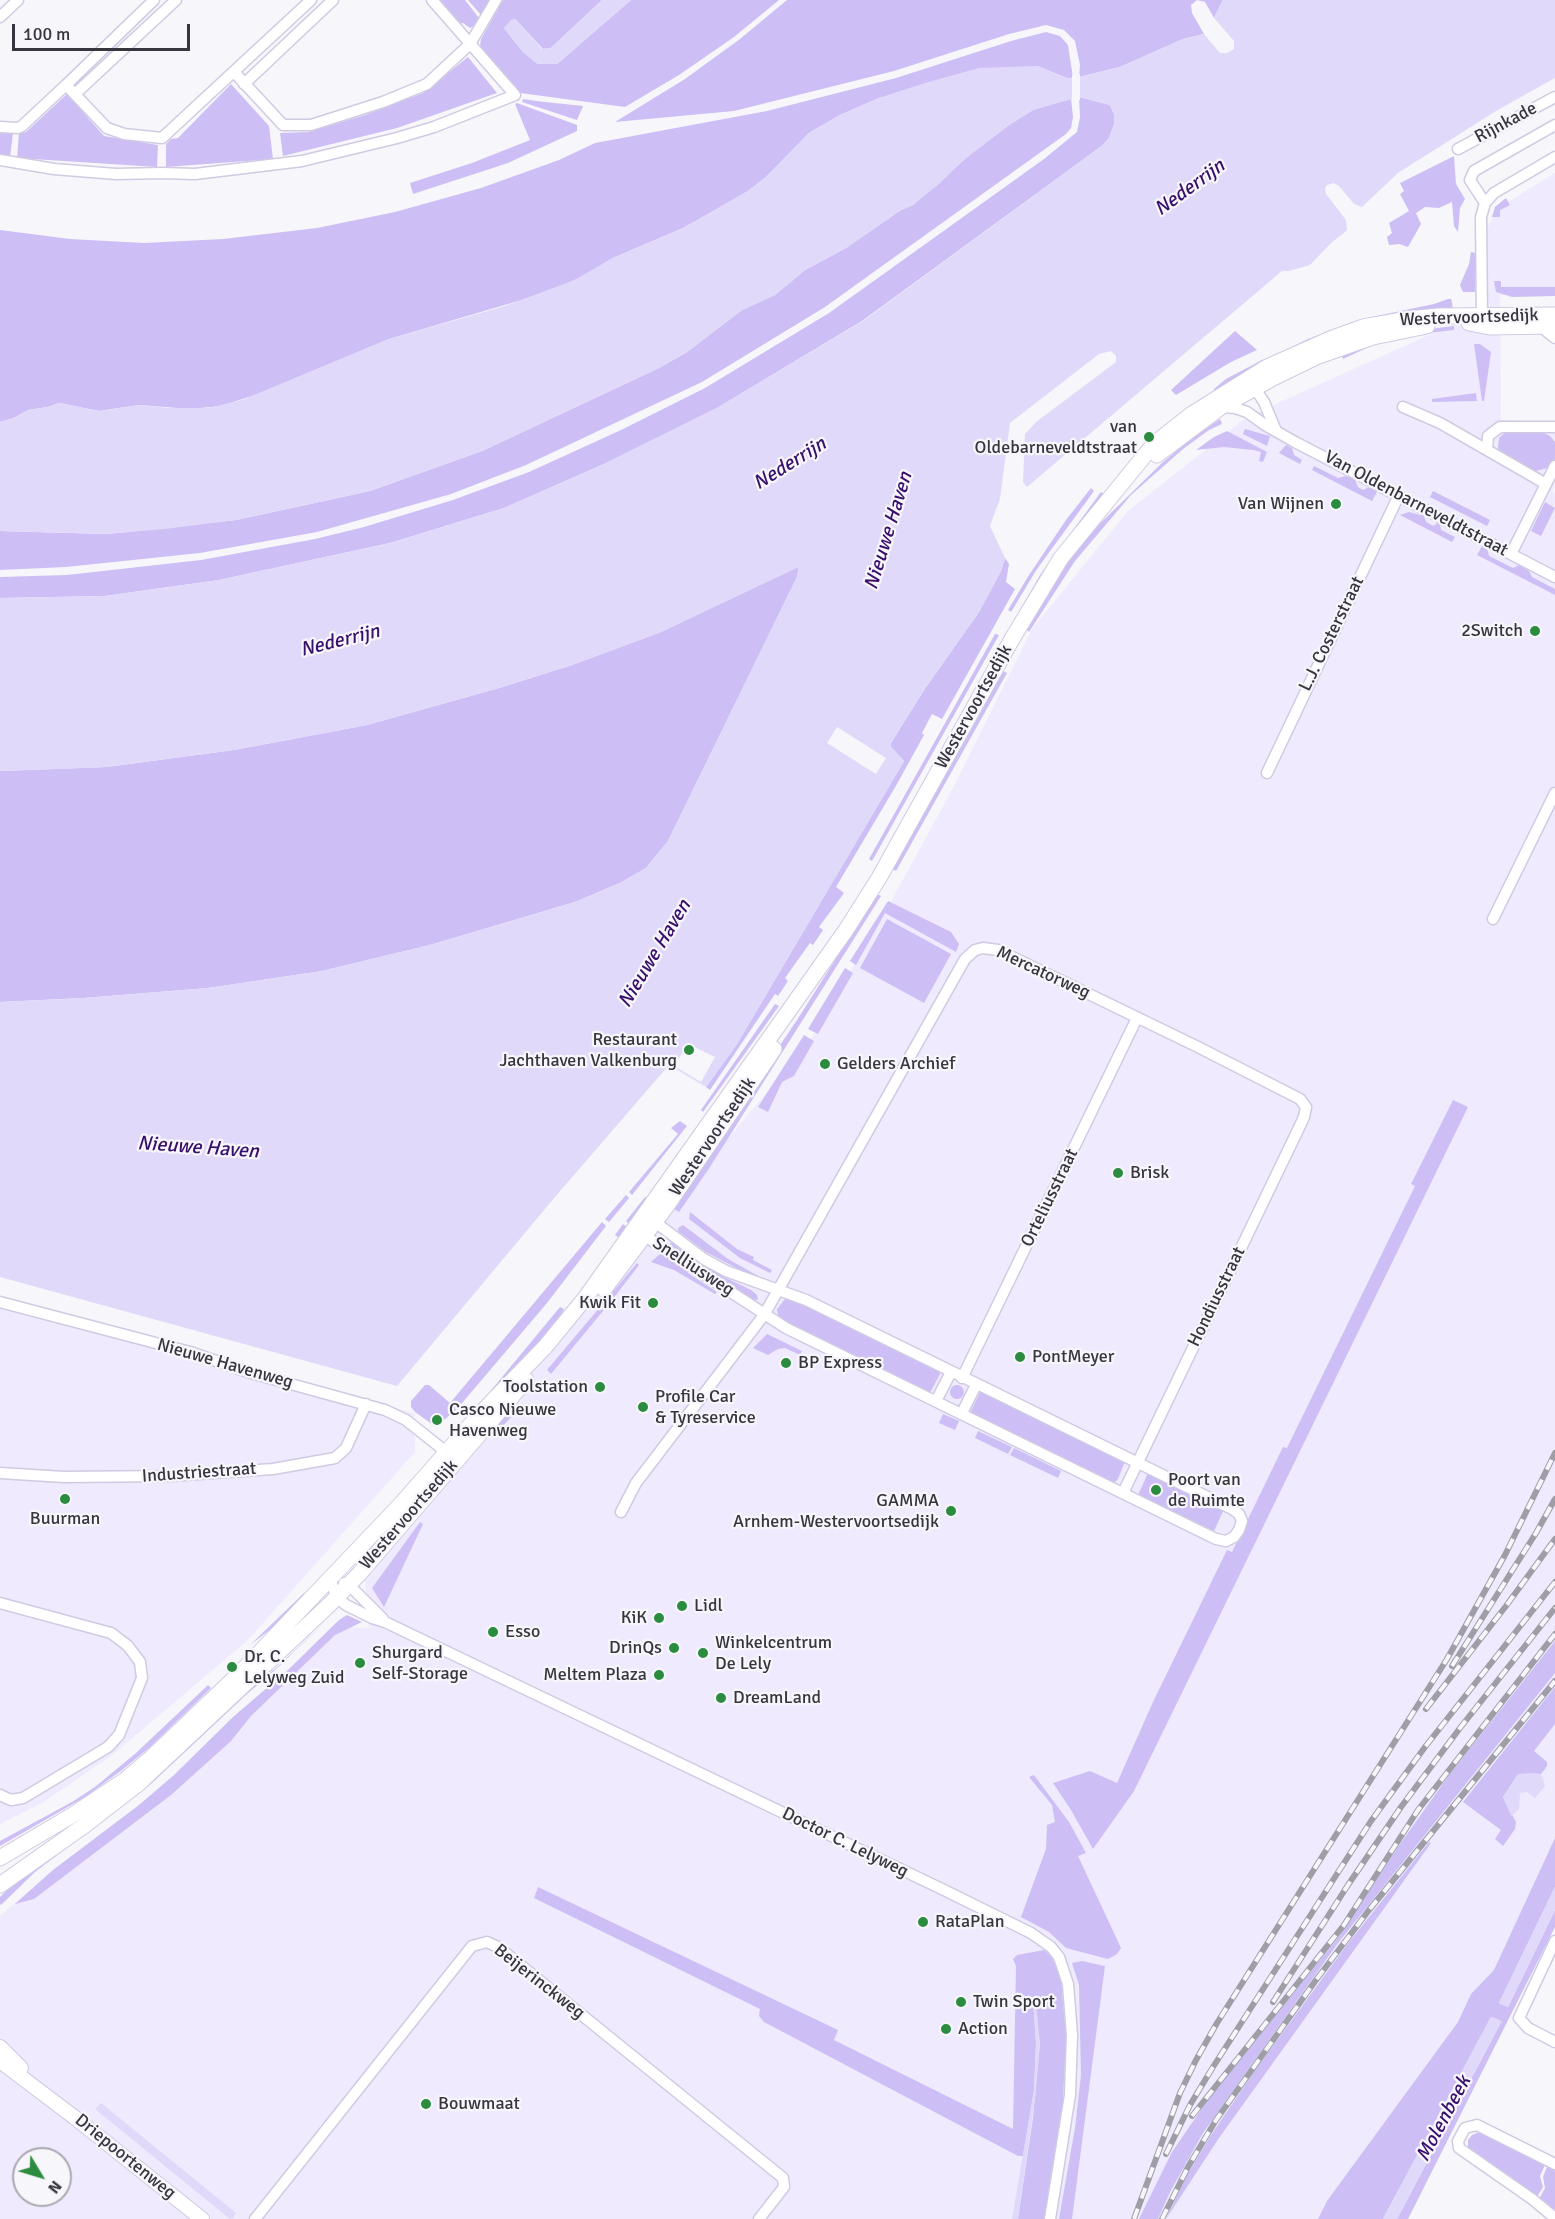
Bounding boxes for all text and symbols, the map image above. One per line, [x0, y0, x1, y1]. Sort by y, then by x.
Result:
scale bar [15, 12, 194, 50]
text: 100 m [23, 23, 70, 45]
street label: Rijnkade [1471, 98, 1541, 148]
water label: Nederrijn [1150, 154, 1230, 222]
street label: Westervoortsedijk [1399, 305, 1539, 331]
place label: van Oldebarneveldtstraat [975, 416, 1137, 458]
marker: van Oldebarneveldtstraat [1142, 430, 1156, 444]
water label: Nederrijn [749, 432, 831, 496]
street label: Van Oldenbarneveldtstraat [1321, 446, 1511, 562]
water label: Nieuwe Haven [860, 469, 918, 593]
place label: Van Wijnen [1238, 493, 1324, 515]
marker: Van Wijnen [1329, 497, 1343, 511]
street label: L.J. Costerstraat [1295, 573, 1369, 695]
water label: Nederrijn [298, 620, 382, 662]
place label: 2Switch [1461, 620, 1523, 642]
marker: 2Switch [1528, 624, 1542, 638]
street label: Westervoortsedijk [931, 641, 1017, 773]
water label: Nieuwe Haven [613, 896, 697, 1012]
street label: Mercatorweg [993, 942, 1093, 1004]
place label: Restaurant Jachthaven Valkenburg [500, 1029, 677, 1072]
marker: Restaurant Jachthaven Valkenburg [682, 1043, 696, 1057]
place label: Gelders Archief [837, 1053, 955, 1075]
marker: Gelders Archief [818, 1057, 832, 1071]
street label: Westervoortsedijk [665, 1073, 761, 1201]
water label: Nieuwe Haven [137, 1132, 259, 1164]
street label: Orteliusstraat [1017, 1145, 1083, 1251]
place label: Brisk [1130, 1162, 1169, 1184]
marker: Brisk [1111, 1166, 1125, 1180]
street label: Snelliusweg [648, 1233, 738, 1301]
street label: Hondiusstraat [1184, 1244, 1250, 1350]
place label: Kwik Fit [579, 1292, 641, 1314]
marker: Kwik Fit [646, 1296, 660, 1310]
street label: Nieuwe Havenweg [155, 1334, 295, 1394]
place label: PontMeyer [1032, 1346, 1114, 1368]
marker: PontMeyer [1013, 1350, 1027, 1364]
place label: BP Express [798, 1352, 882, 1374]
marker: BP Express [779, 1356, 793, 1370]
place label: Toolstation [503, 1376, 588, 1398]
marker: Toolstation [593, 1380, 607, 1394]
place label: Profile Car & Tyreservice [655, 1386, 756, 1428]
place label: Casco Nieuwe Havenweg [449, 1399, 556, 1442]
marker: Profile Car & Tyreservice [636, 1400, 650, 1414]
marker: Casco Nieuwe Havenweg [430, 1413, 444, 1427]
street label: Westervoortsedijk [355, 1455, 463, 1575]
street label: Industriestraat [141, 1458, 257, 1488]
place label: Poort van de Ruimte [1168, 1469, 1245, 1512]
marker: Poort van de Ruimte [1149, 1483, 1163, 1497]
place label: GAMMA Arnhem-Westervoortsedijk [733, 1490, 939, 1532]
marker: Buurman [58, 1492, 72, 1506]
marker: GAMMA Arnhem-Westervoortsedijk [944, 1504, 958, 1518]
place label: Buurman [30, 1508, 100, 1530]
place label: Lidl [694, 1595, 723, 1617]
marker: Lidl [675, 1599, 689, 1613]
place label: KiK [621, 1607, 647, 1629]
marker: KiK [652, 1611, 666, 1625]
place label: Esso [505, 1621, 540, 1643]
marker: Esso [486, 1625, 500, 1639]
place label: Winkelcentrum De Lely [715, 1632, 832, 1674]
place label: DrinQs [609, 1637, 662, 1659]
marker: DrinQs [667, 1641, 681, 1655]
place label: Shurgard Self-Storage [372, 1642, 468, 1684]
place label: Dr. C. Lelyweg Zuid [244, 1646, 344, 1688]
marker: Winkelcentrum De Lely [696, 1646, 710, 1660]
marker: Shurgard Self-Storage [353, 1656, 367, 1670]
marker: Dr. C. Lelyweg Zuid [225, 1660, 239, 1674]
place label: Meltem Plaza [543, 1664, 647, 1686]
marker: Meltem Plaza [652, 1668, 666, 1682]
place label: DreamLand [733, 1687, 821, 1709]
marker: DreamLand [714, 1691, 728, 1705]
street label: Doctor C. Lelyweg [778, 1803, 912, 1883]
place label: RataPlan [935, 1911, 1005, 1933]
marker: RataPlan [916, 1915, 930, 1929]
street label: Beijerinckweg [489, 1940, 589, 2024]
place label: Twin Sport [973, 1991, 1055, 2013]
marker: Twin Sport [954, 1995, 968, 2009]
place label: Action [958, 2018, 1008, 2040]
marker: Action [939, 2022, 953, 2036]
water label: Molenbeek [1411, 2072, 1477, 2166]
place label: Bouwmaat [438, 2093, 520, 2115]
marker: Bouwmaat [419, 2097, 433, 2111]
street label: Driepoortenweg [70, 2110, 180, 2204]
north arrow [12, 2147, 72, 2207]
text: N [43, 2176, 66, 2197]

